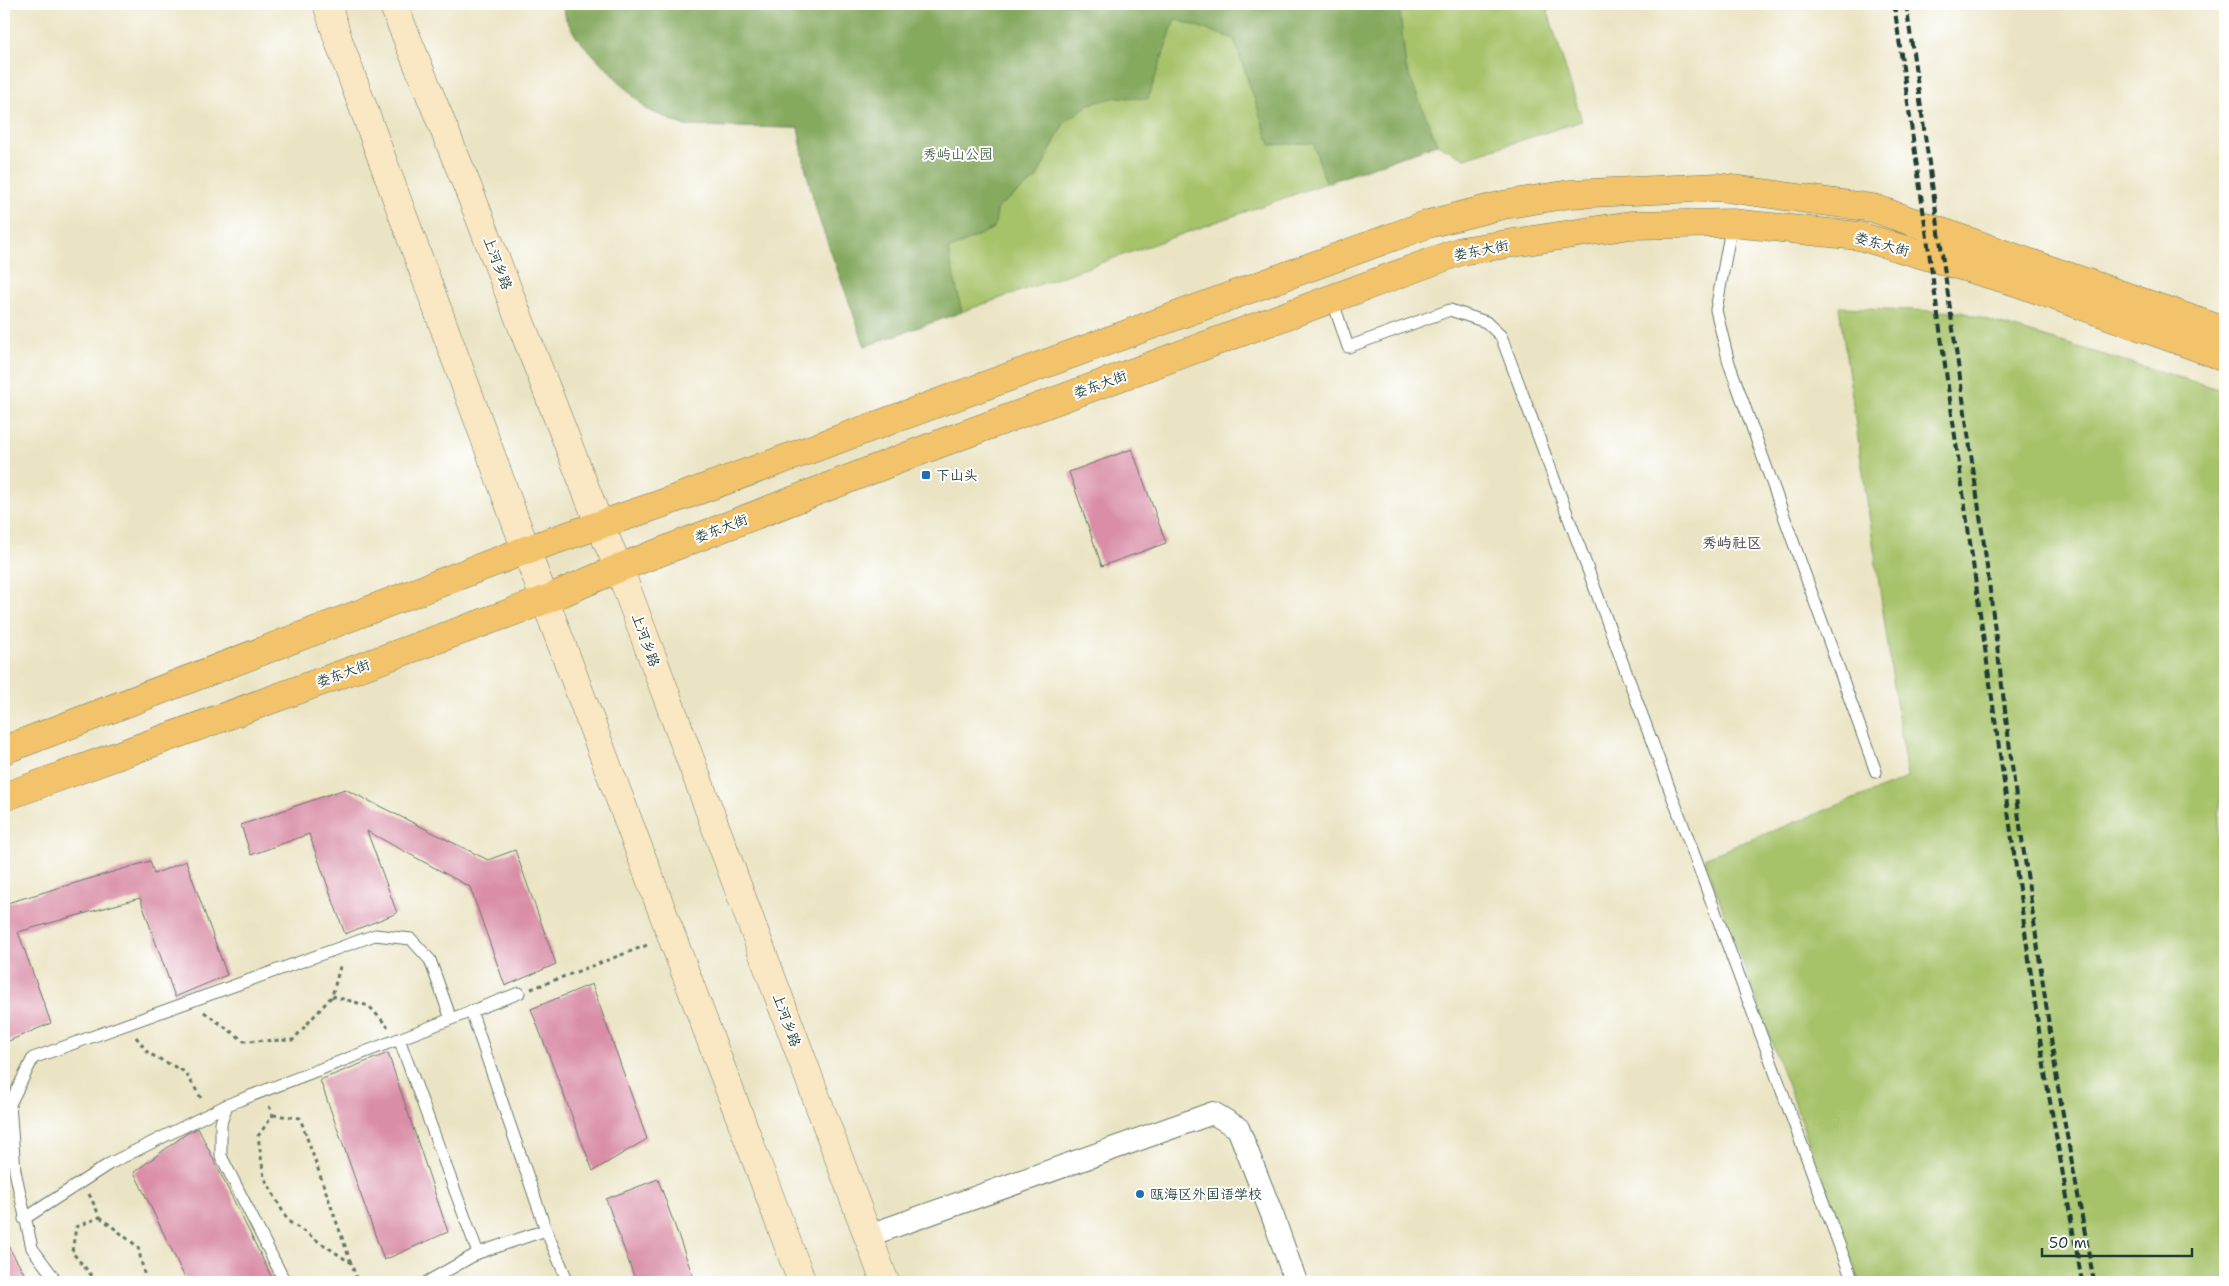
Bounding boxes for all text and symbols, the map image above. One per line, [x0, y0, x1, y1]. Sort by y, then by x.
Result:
park label: 秀屿山公园 [923, 145, 993, 163]
street label: 娄东大街 [1853, 228, 1911, 260]
street label: 上河乡路 [480, 234, 516, 292]
street label: 娄东大街 [1452, 236, 1510, 264]
street label: 娄东大街 [1071, 366, 1129, 402]
place label: 下山头 [936, 466, 978, 484]
marker: 下山头 [920, 469, 932, 481]
street label: 娄东大街 [692, 510, 750, 546]
district label: 秀屿社区 [1702, 533, 1762, 553]
street label: 上河乡路 [628, 611, 664, 669]
street label: 娄东大街 [314, 655, 372, 691]
street label: 上河乡路 [769, 991, 805, 1049]
place label: 瓯海区外国语学校 [1150, 1185, 1262, 1203]
marker: 瓯海区外国语学校 [1134, 1188, 1146, 1200]
scale bar [2042, 1226, 2192, 1258]
text: 50 m [2049, 1233, 2087, 1253]

